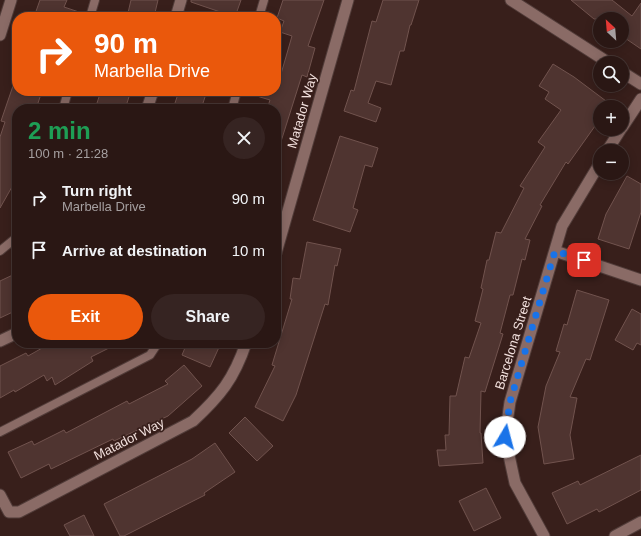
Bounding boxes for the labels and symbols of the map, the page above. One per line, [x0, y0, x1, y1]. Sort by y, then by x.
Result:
north arrow [593, 12, 629, 48]
street label: Matador Way [284, 72, 320, 150]
pin [567, 243, 601, 277]
street label: Barcelona Street [492, 294, 534, 391]
street label: Matador Way [91, 415, 167, 463]
position arrow [484, 416, 526, 458]

